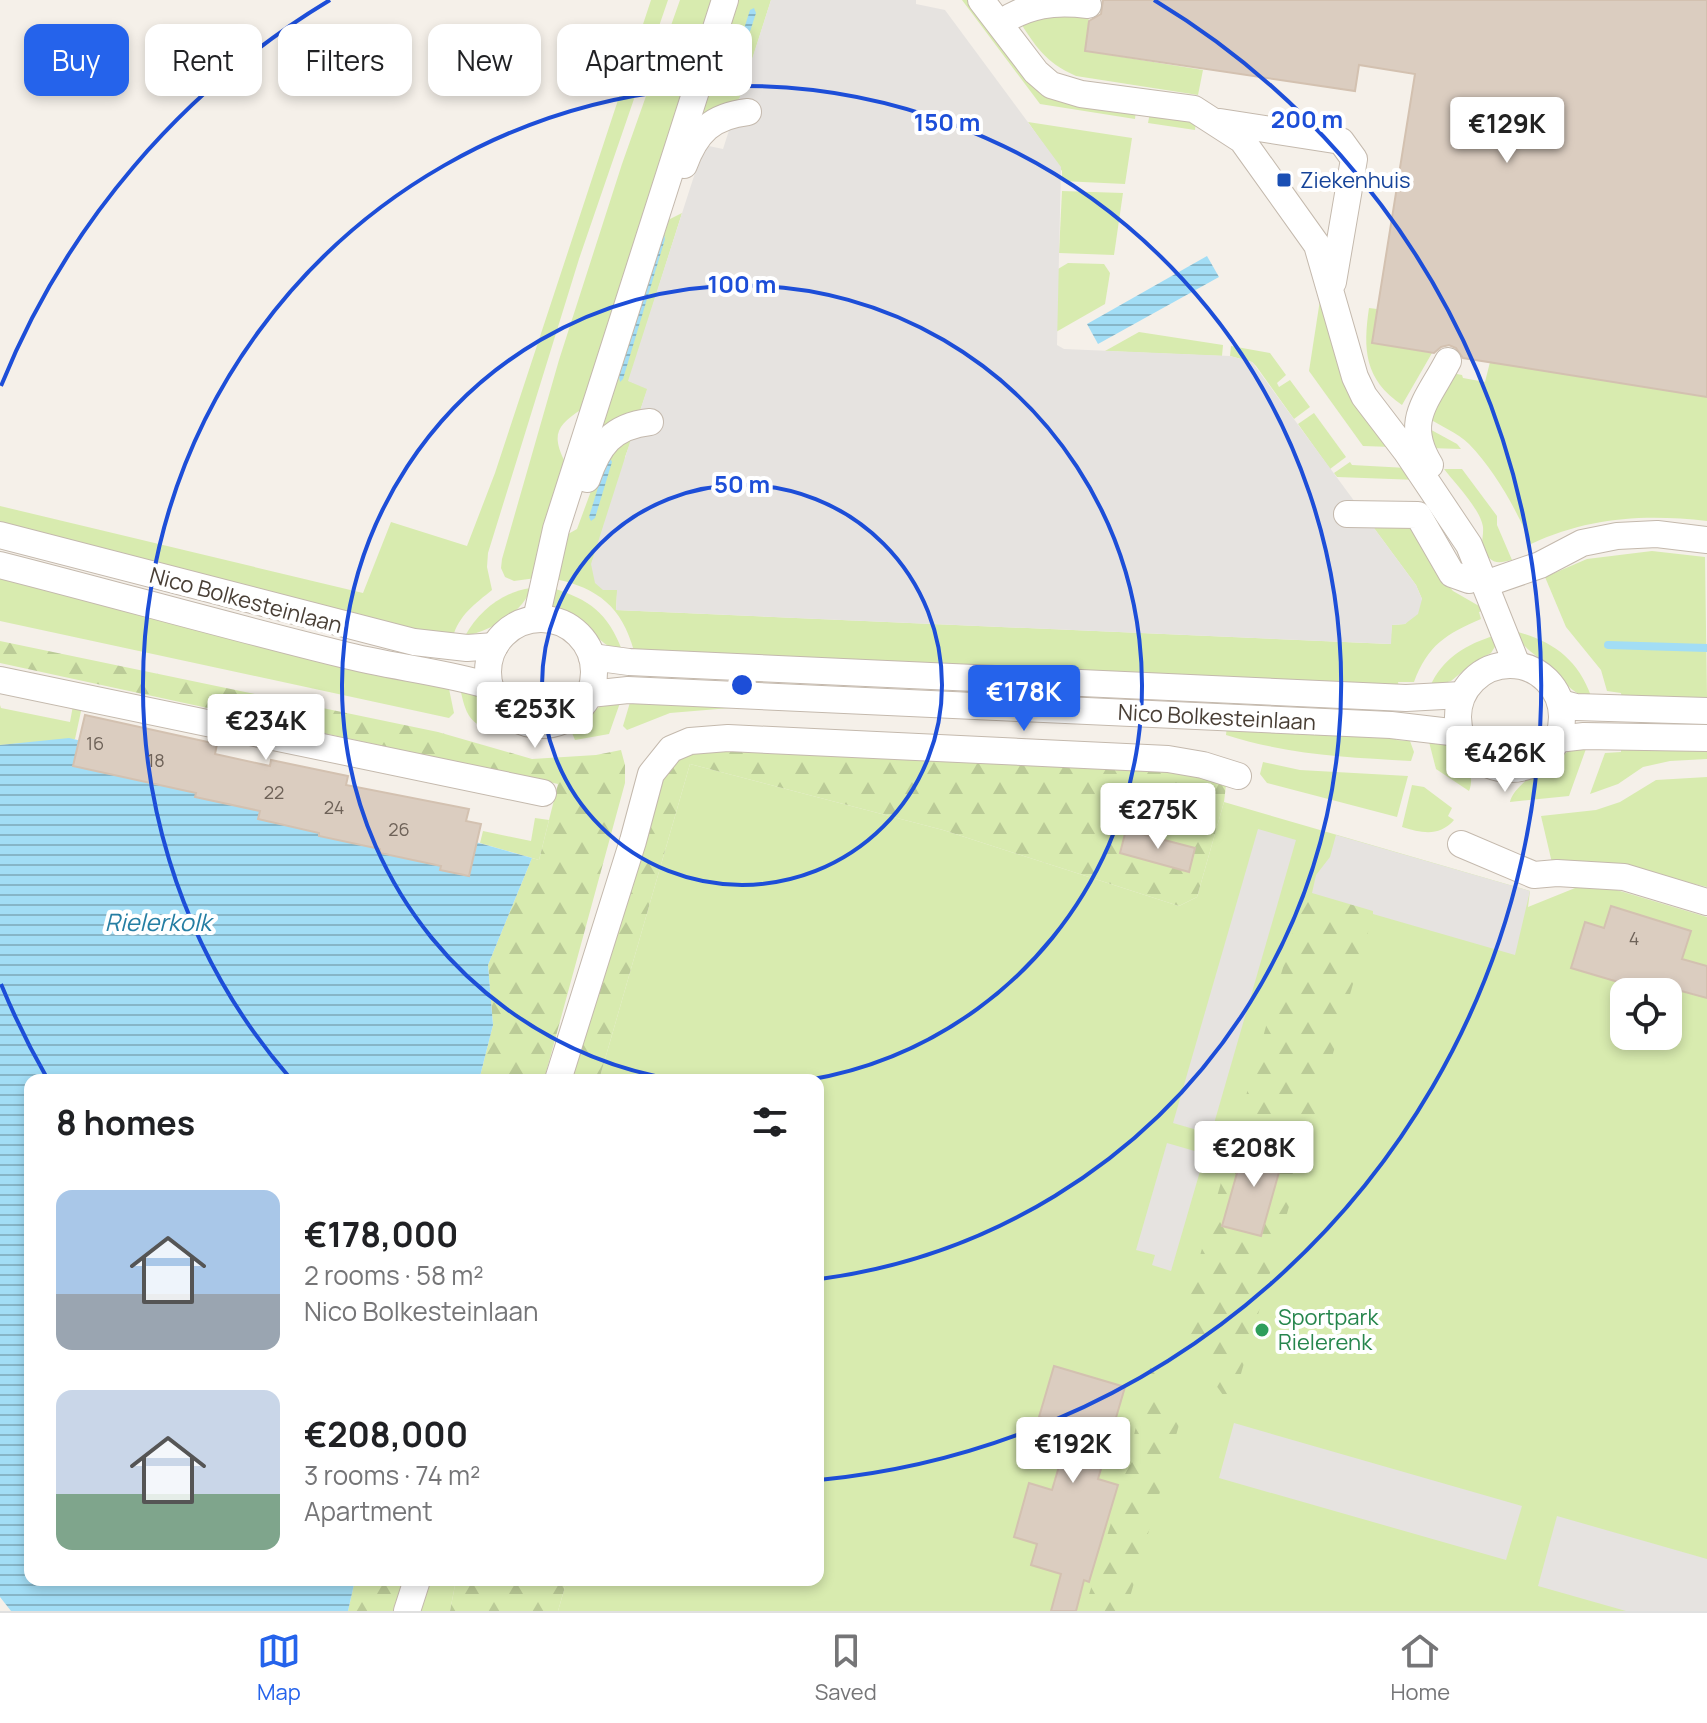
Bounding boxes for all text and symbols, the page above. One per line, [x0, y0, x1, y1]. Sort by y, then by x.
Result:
chip: Buy [24, 24, 129, 96]
chip: Rent [145, 24, 262, 96]
chip: Filters [278, 24, 412, 96]
chip: New [428, 24, 541, 96]
chip: Apartment [557, 24, 752, 96]
pin: €129K [1451, 97, 1563, 165]
text: 200 m [1271, 102, 1343, 135]
text: 150 m [914, 105, 980, 138]
text: €129K [1468, 105, 1546, 141]
place label: Ziekenhuis [1300, 165, 1411, 195]
marker: Ziekenhuis [1275, 171, 1293, 189]
text: 100 m [708, 267, 776, 300]
text: 50 m [714, 467, 770, 500]
street label: Nico Bolkesteinlaan [146, 560, 346, 640]
pin: €178K [968, 665, 1080, 733]
centre of rings [728, 671, 756, 699]
text: €178K [986, 673, 1062, 709]
pin: €253K [479, 682, 591, 750]
text: €253K [495, 690, 575, 726]
pin: €234K [210, 694, 322, 762]
street label: Nico Bolkesteinlaan [1117, 697, 1317, 737]
text: €234K [226, 702, 307, 738]
pin: €426K [1449, 726, 1561, 794]
house number: 16 [86, 731, 104, 755]
text: €426K [1464, 734, 1546, 770]
house number: 18 [147, 748, 165, 772]
house number: 22 [264, 780, 284, 804]
pin: €275K [1102, 783, 1214, 851]
text: €275K [1118, 791, 1198, 827]
house number: 24 [324, 795, 344, 819]
house number: 26 [388, 817, 410, 841]
water label: Rielerkolk [105, 905, 214, 938]
house number: 4 [1629, 926, 1639, 950]
map controls [1610, 978, 1682, 1050]
button: locate [1610, 978, 1682, 1050]
text: 8 homes [56, 1099, 195, 1145]
icon: filters [748, 1100, 792, 1144]
pin: €208K [1198, 1121, 1310, 1189]
text: €208K [1212, 1129, 1296, 1165]
text: €178,000 [304, 1211, 459, 1257]
icon: home [120, 1222, 216, 1318]
text: 2 rooms · 58 m² [304, 1257, 484, 1293]
text: Nico Bolkesteinlaan [304, 1293, 538, 1329]
place label: Sportpark Rielerenk [1278, 1302, 1380, 1357]
marker: Sportpark Rielerenk [1253, 1321, 1271, 1339]
text: €208,000 [304, 1411, 468, 1457]
pin: €192K [1017, 1417, 1129, 1485]
icon: home [120, 1422, 216, 1518]
text: €192K [1034, 1425, 1112, 1461]
text: 3 rooms · 74 m² [304, 1457, 480, 1493]
text: Apartment [304, 1493, 433, 1529]
tab: Map [257, 1629, 301, 1707]
tab: Saved [815, 1629, 877, 1707]
tab: Home [1391, 1629, 1450, 1707]

